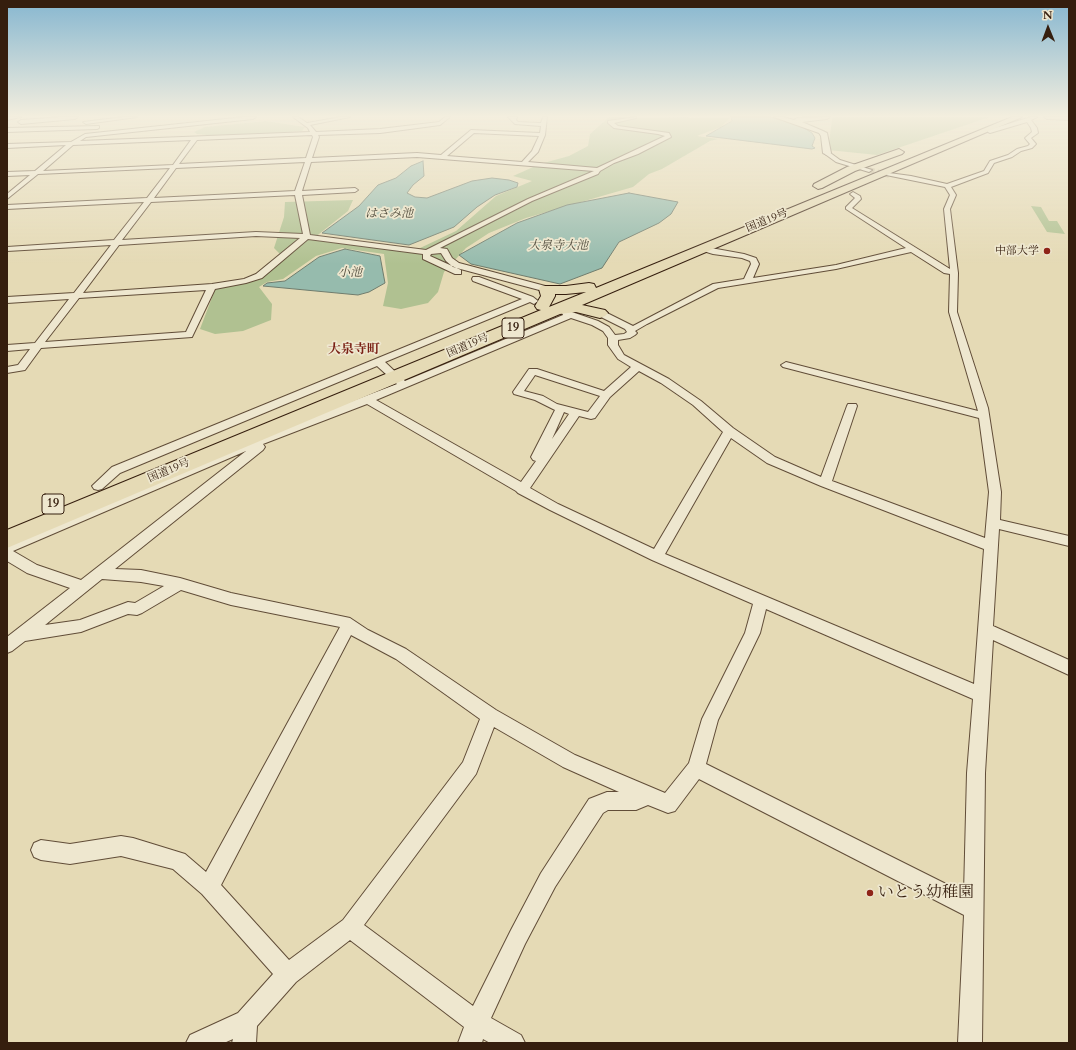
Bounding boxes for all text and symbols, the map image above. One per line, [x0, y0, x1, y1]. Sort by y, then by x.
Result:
north arrow [1028, 8, 1068, 48]
text: N [1043, 8, 1053, 23]
water label: はさみ池 [365, 207, 413, 221]
street label: 国道19号 [744, 207, 790, 235]
water label: 大泉寺大池 [528, 239, 588, 253]
place label: 中部大学 [995, 244, 1039, 258]
marker: 中部大学 [1042, 246, 1052, 256]
water label: 小池 [338, 266, 362, 280]
road number: 19 [502, 318, 524, 338]
street label: 国道19号 [445, 331, 491, 361]
district label: 大泉寺町 [328, 342, 380, 358]
street label: 国道19号 [146, 456, 192, 486]
road number: 19 [42, 494, 64, 514]
place label: いとう幼稚園 [878, 883, 974, 903]
marker: いとう幼稚園 [865, 888, 875, 898]

